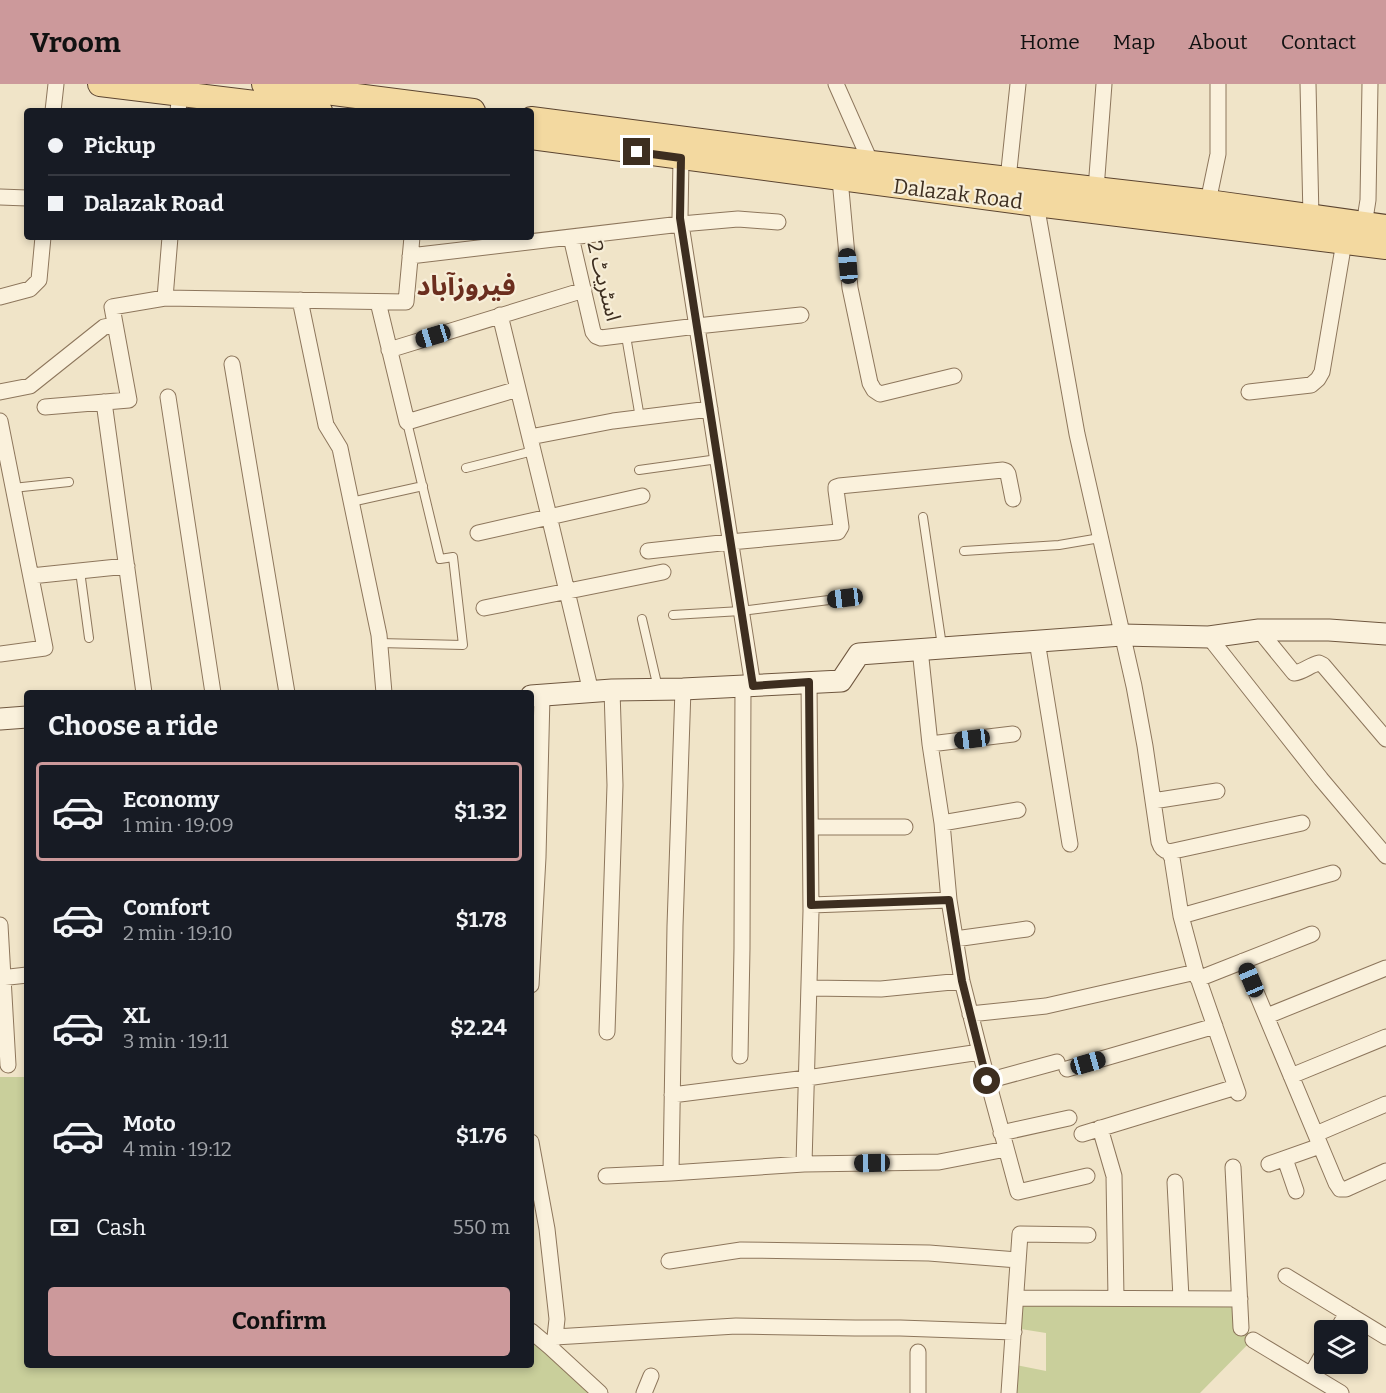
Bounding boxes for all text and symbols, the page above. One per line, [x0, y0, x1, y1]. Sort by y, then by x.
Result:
text: Vroom [30, 26, 121, 59]
text: Home [1020, 29, 1080, 55]
text: Map [1113, 29, 1155, 55]
text: About [1188, 29, 1248, 55]
text: Contact [1281, 29, 1356, 55]
text: Pickup [84, 132, 156, 159]
route end [623, 138, 650, 165]
street label: Dalazak Road [892, 173, 1024, 215]
text: Dalazak Road [84, 190, 224, 217]
street label: اسٹریٹ 2 [581, 238, 627, 324]
car [837, 247, 859, 285]
district label: فیروزآباد [416, 270, 516, 302]
car [413, 322, 453, 350]
car [826, 587, 864, 609]
text: Choose a ride [48, 710, 218, 742]
car [953, 728, 991, 750]
icon: car [51, 785, 105, 839]
text: Economy [123, 786, 219, 813]
text: $1.32 [454, 798, 507, 825]
text: 1 min · 19:09 [123, 813, 234, 837]
icon: car [51, 893, 105, 947]
text: Comfort [123, 894, 210, 921]
text: $1.78 [455, 906, 507, 933]
text: 2 min · 19:10 [123, 921, 233, 945]
car [1236, 960, 1266, 1000]
icon: car [51, 1001, 105, 1055]
text: XL [123, 1002, 150, 1029]
text: $2.24 [450, 1014, 507, 1041]
text: 3 min · 19:11 [123, 1029, 229, 1053]
car [1068, 1049, 1108, 1077]
route start [973, 1067, 1000, 1094]
icon: car [51, 1109, 105, 1163]
text: Moto [123, 1110, 176, 1137]
text: $1.76 [456, 1122, 507, 1149]
text: 4 min · 19:12 [123, 1137, 232, 1161]
car [854, 1154, 890, 1172]
icon: cash [48, 1211, 81, 1244]
text: Cash [96, 1214, 146, 1241]
text: 550 m [453, 1215, 510, 1239]
button: Confirm [48, 1287, 510, 1356]
map controls [1314, 1320, 1368, 1374]
button: layers [1314, 1320, 1368, 1374]

